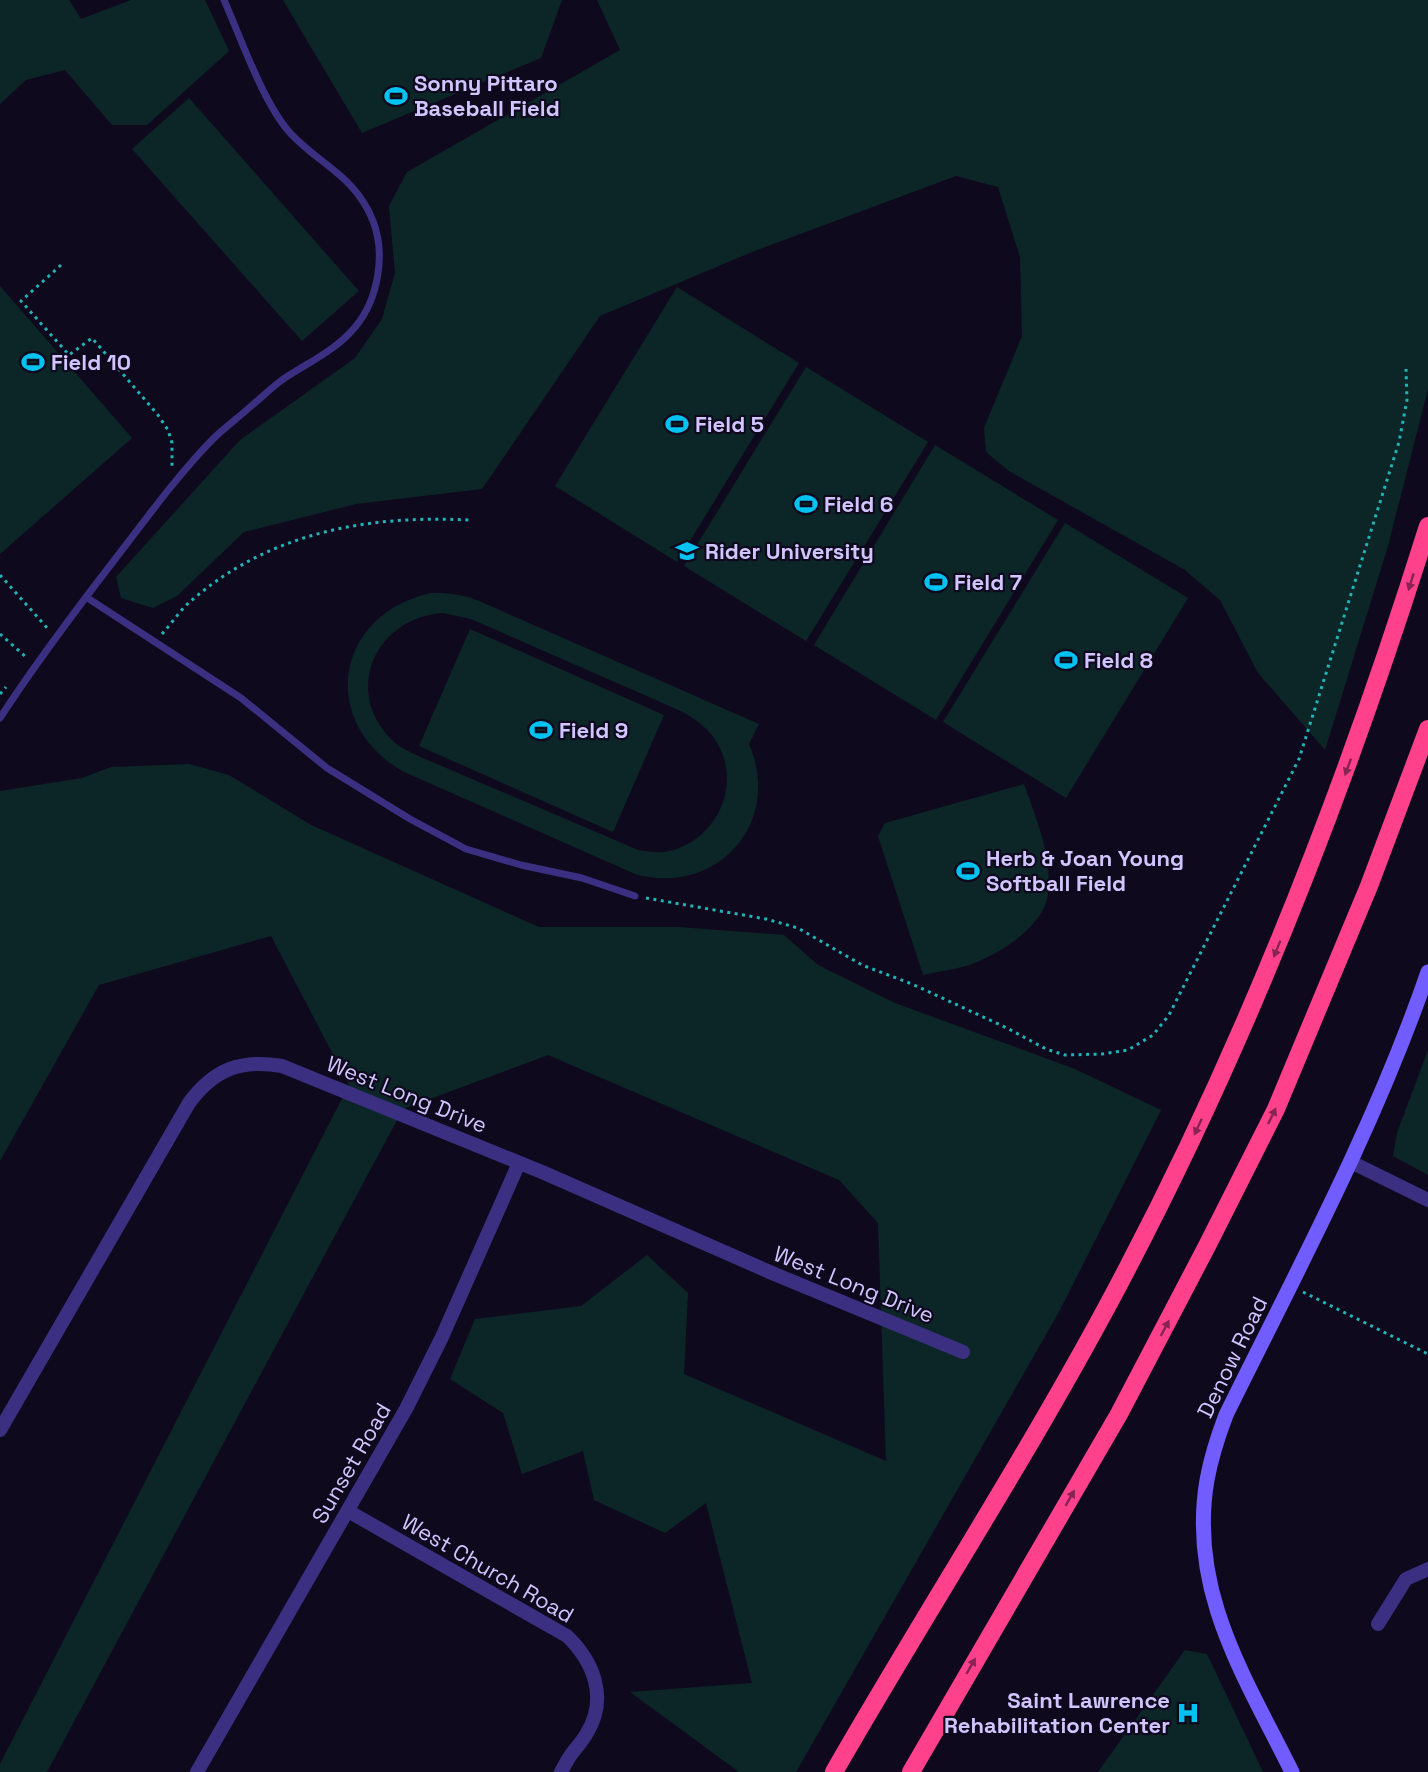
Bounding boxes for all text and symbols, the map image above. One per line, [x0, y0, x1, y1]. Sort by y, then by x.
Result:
place label: Sonny Pittaro Baseball Field [414, 69, 560, 122]
sports icon: Sonny Pittaro Baseball Field [383, 83, 409, 109]
place label: Field 10 [51, 348, 131, 376]
sports icon: Field 10 [20, 349, 46, 375]
place label: Field 5 [695, 410, 764, 438]
sports icon: Field 5 [664, 411, 690, 437]
place label: Field 6 [824, 490, 893, 518]
sports icon: Field 6 [793, 491, 819, 517]
place label: Rider University [705, 537, 874, 565]
school or university icon: Rider University [674, 538, 700, 564]
place label: Field 7 [954, 568, 1022, 596]
sports icon: Field 7 [923, 569, 949, 595]
one-way arrow [1405, 573, 1415, 591]
place label: Field 8 [1084, 646, 1153, 674]
sports icon: Field 8 [1053, 647, 1079, 673]
place label: Field 9 [559, 716, 628, 744]
sports icon: Field 9 [528, 717, 554, 743]
one-way arrow [1342, 758, 1352, 776]
place label: Herb & Joan Young Softball Field [986, 844, 1184, 897]
sports icon: Herb & Joan Young Softball Field [955, 858, 981, 884]
one-way arrow [1272, 940, 1282, 958]
street label: West Long Drive [323, 1049, 491, 1139]
one-way arrow [1267, 1108, 1277, 1125]
one-way arrow [1194, 1118, 1203, 1135]
street label: West Long Drive [770, 1239, 938, 1329]
street label: Denow Road [1191, 1292, 1273, 1422]
one-way arrow [1160, 1319, 1170, 1336]
street label: Sunset Road [305, 1398, 397, 1528]
one-way arrow [1064, 1490, 1075, 1506]
street label: West Church Road [397, 1507, 579, 1629]
one-way arrow [966, 1658, 976, 1675]
place label: Saint Lawrence Rehabilitation Center [944, 1686, 1170, 1739]
hospital icon: Saint Lawrence Rehabilitation Center [1175, 1700, 1201, 1726]

